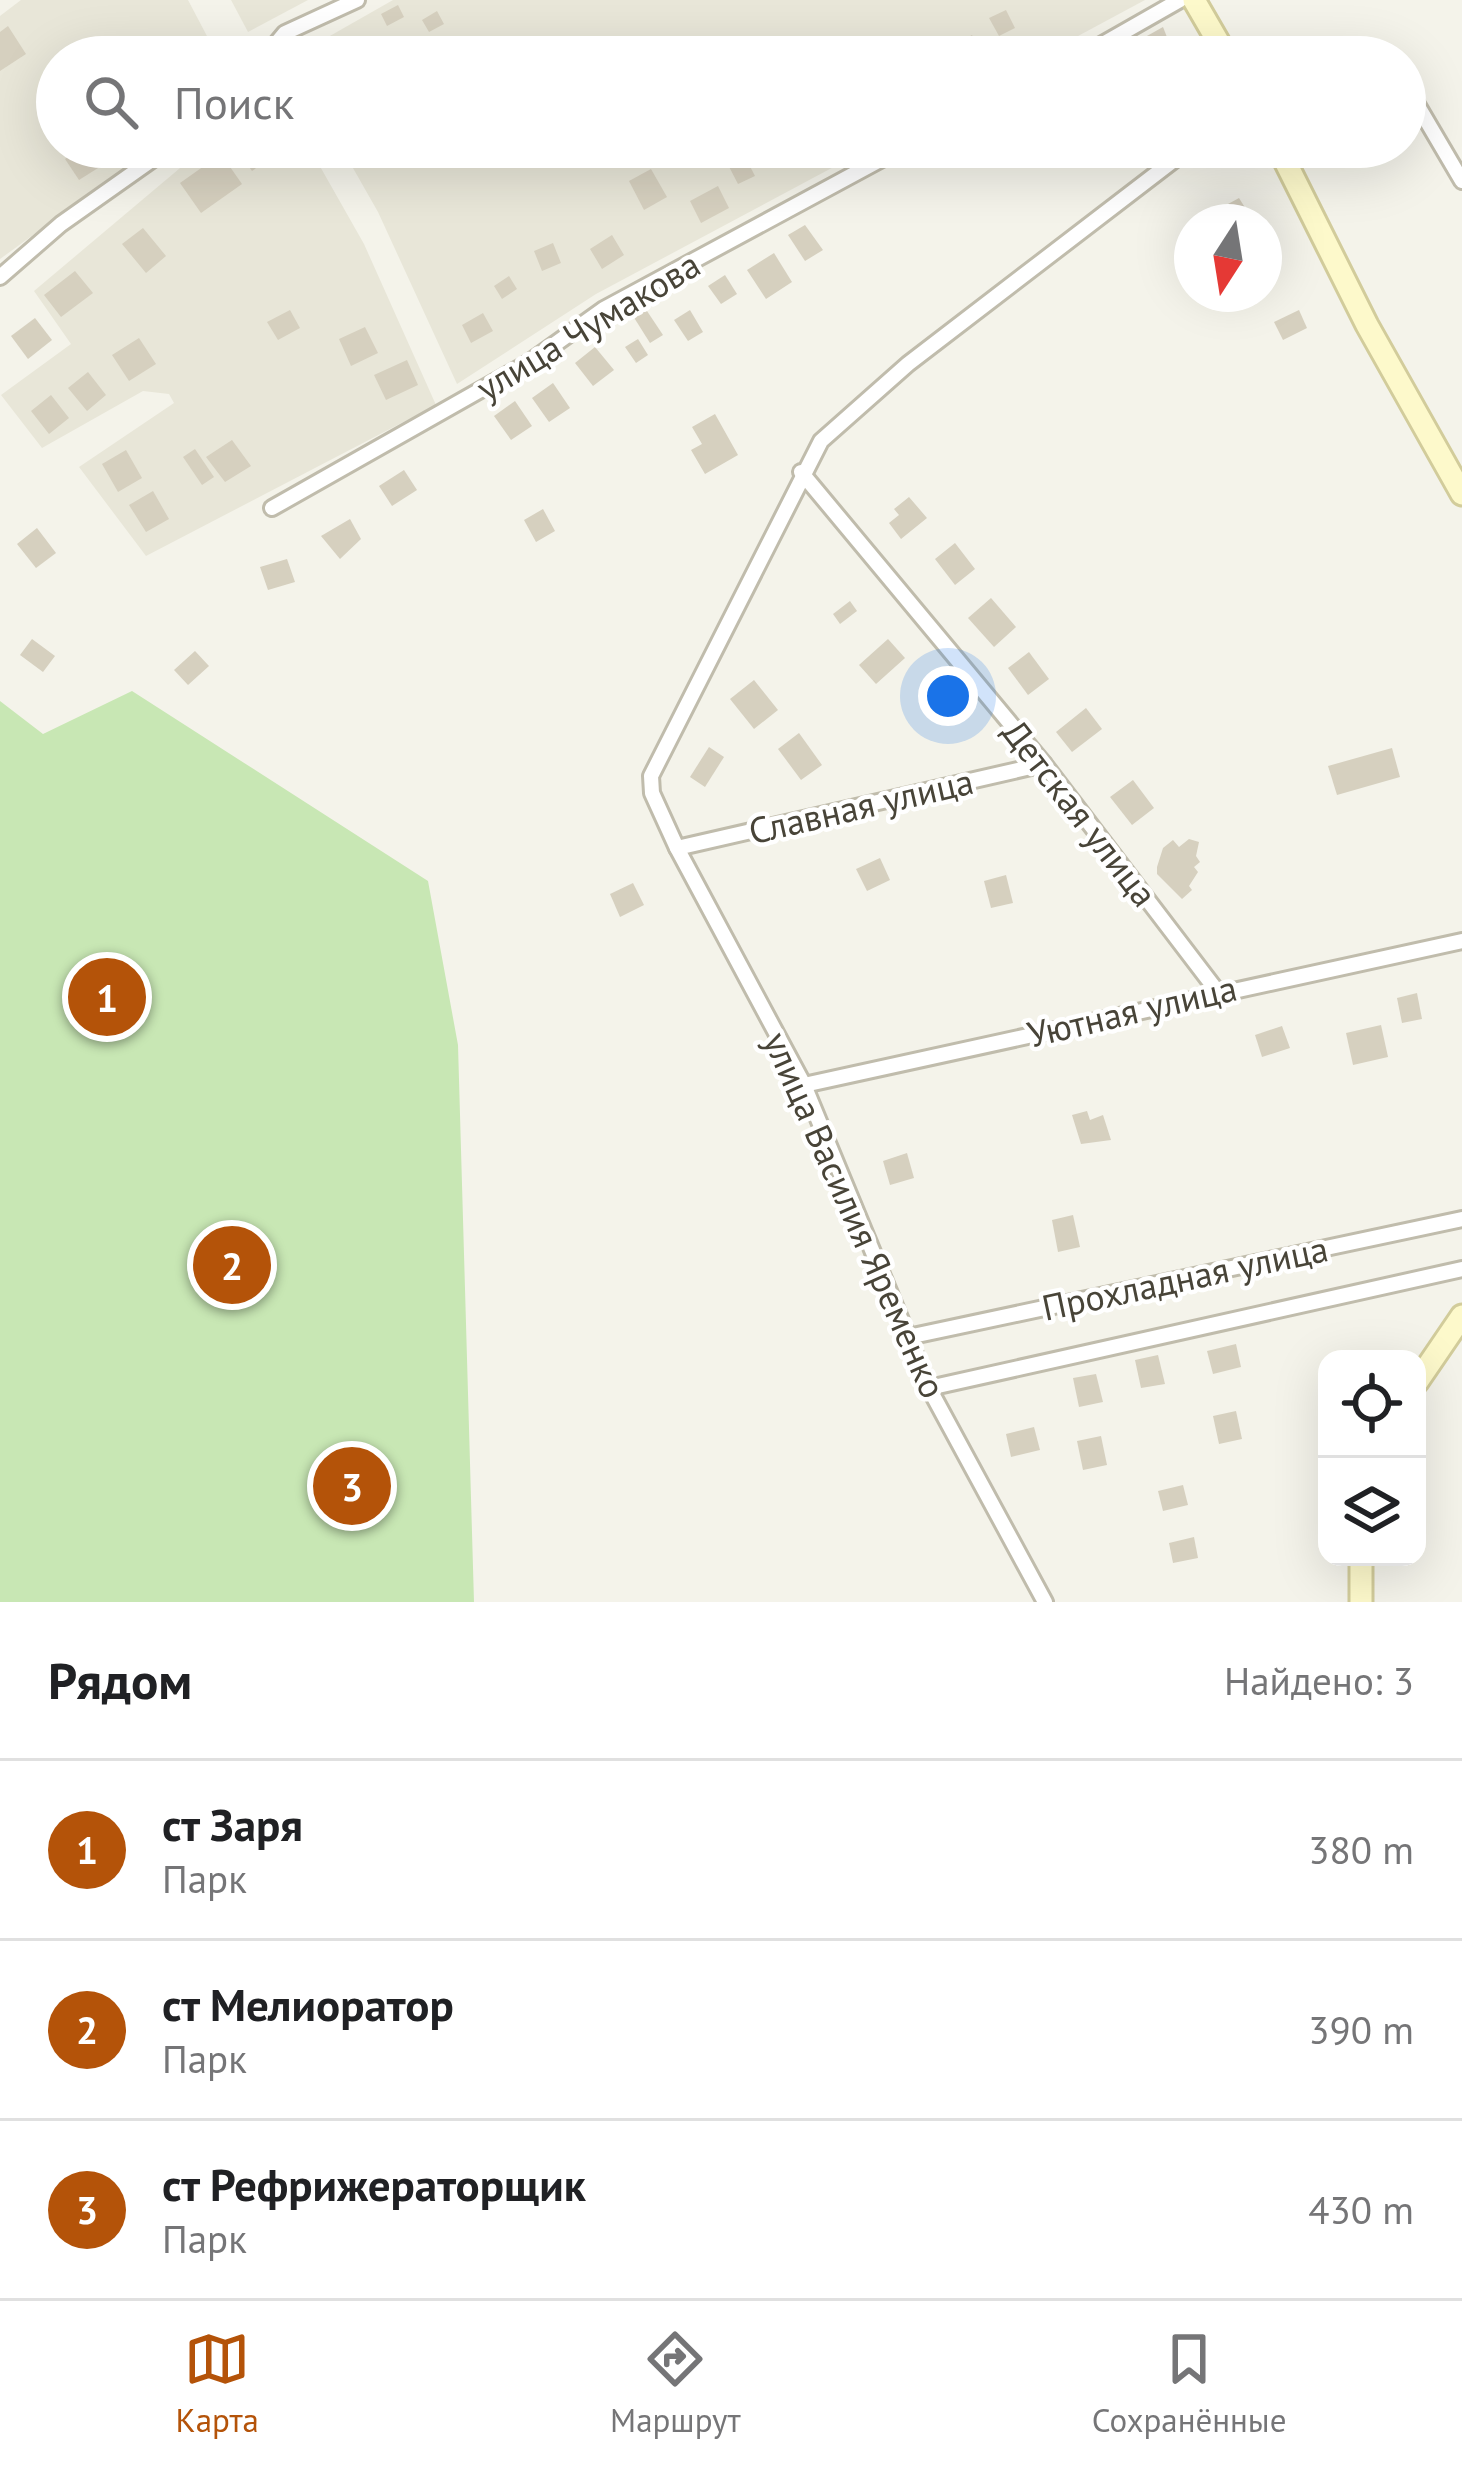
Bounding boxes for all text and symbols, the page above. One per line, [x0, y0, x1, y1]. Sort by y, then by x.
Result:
search box [36, 36, 1426, 168]
icon: search [78, 69, 144, 135]
text: Поиск [174, 73, 294, 131]
north arrow [1174, 204, 1282, 312]
street label: улица Чумакова [467, 240, 708, 411]
your location [918, 666, 978, 726]
street label: Детская улица [993, 710, 1168, 916]
street label: Славная улица [744, 757, 978, 854]
pin: 1 [68, 952, 146, 1042]
street label: Уютная улица [1023, 964, 1241, 1057]
street label: улица Василия Яременко [753, 1024, 957, 1405]
pin: 2 [193, 1220, 271, 1310]
street label: Прохладная улица [1038, 1224, 1332, 1331]
map controls [1318, 1350, 1426, 1566]
button: locate [1318, 1350, 1426, 1458]
pin: 3 [313, 1441, 391, 1531]
button: layers [1318, 1458, 1426, 1566]
text: Рядом [48, 1647, 192, 1713]
text: Найдено: 3 [1224, 1655, 1414, 1706]
text: ст Заря [162, 1795, 303, 1853]
text: 1 [76, 1824, 98, 1875]
text: 380 m [1308, 1824, 1414, 1875]
text: Парк [162, 1853, 247, 1904]
text: ст Мелиоратор [162, 1975, 454, 2033]
text: 2 [76, 2004, 98, 2055]
text: 390 m [1308, 2004, 1414, 2055]
text: Парк [162, 2033, 247, 2084]
text: ст Рефрижераторщик [162, 2155, 586, 2213]
text: 3 [76, 2184, 98, 2235]
text: 430 m [1308, 2184, 1414, 2235]
text: Парк [162, 2213, 247, 2264]
tab: Карта [176, 2326, 259, 2441]
tab: Маршрут [610, 2326, 741, 2441]
tab: Сохранённые [1092, 2326, 1286, 2441]

